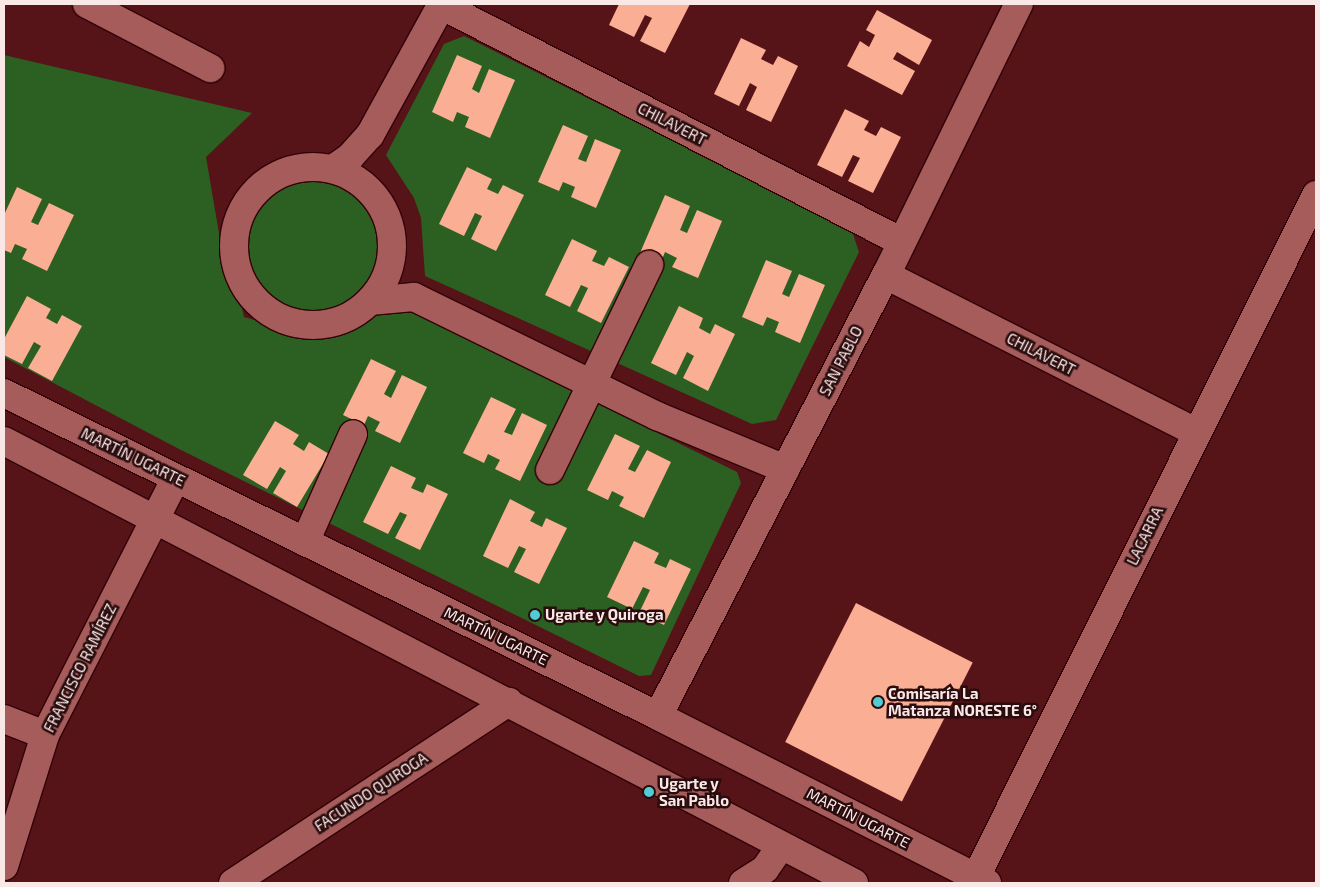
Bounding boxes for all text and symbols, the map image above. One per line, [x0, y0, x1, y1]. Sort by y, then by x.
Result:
street label: CHILAVERT [635, 99, 709, 149]
street label: SAN PABLO [816, 323, 866, 399]
street label: CHILAVERT [1004, 329, 1078, 379]
street label: MARTÍN UGARTE [78, 424, 188, 490]
street label: LACARRA [1123, 504, 1167, 568]
street label: FRANCISCO RAMÍREZ [40, 601, 120, 735]
street label: MARTÍN UGARTE [441, 603, 551, 669]
place label: Ugarte y Quiroga [545, 606, 664, 624]
marker: Ugarte y Quiroga [529, 609, 541, 621]
place label: Comisaría La Matanza NORESTE 6° [888, 684, 1037, 719]
marker: Comisaría La Matanza NORESTE 6° [872, 696, 884, 708]
street label: FACUNDO QUIROGA [311, 749, 431, 835]
place label: Ugarte y San Pablo [659, 774, 729, 809]
street label: MARTÍN UGARTE [804, 784, 912, 852]
marker: Ugarte y San Pablo [643, 786, 655, 798]

